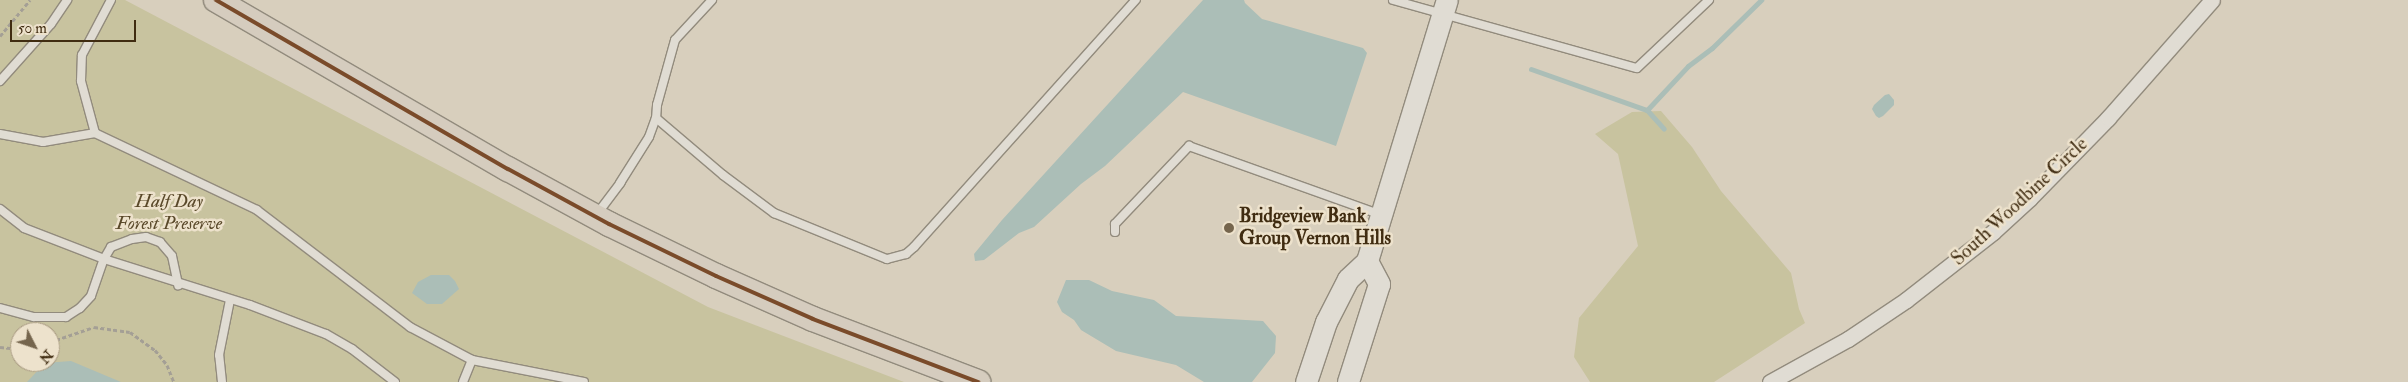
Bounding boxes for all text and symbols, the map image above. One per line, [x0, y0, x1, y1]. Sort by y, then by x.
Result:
scale bar [12, 10, 139, 42]
text: 50 m [18, 19, 47, 38]
street label: South Woodbine Circle [1947, 133, 2093, 271]
park label: Half Day Forest Preserve [116, 191, 222, 235]
place label: Bridgeview Bank Group Vernon Hills [1239, 206, 1391, 250]
marker: Bridgeview Bank Group Vernon Hills [1223, 222, 1235, 234]
north arrow [10, 322, 60, 372]
text: N [35, 346, 56, 367]

